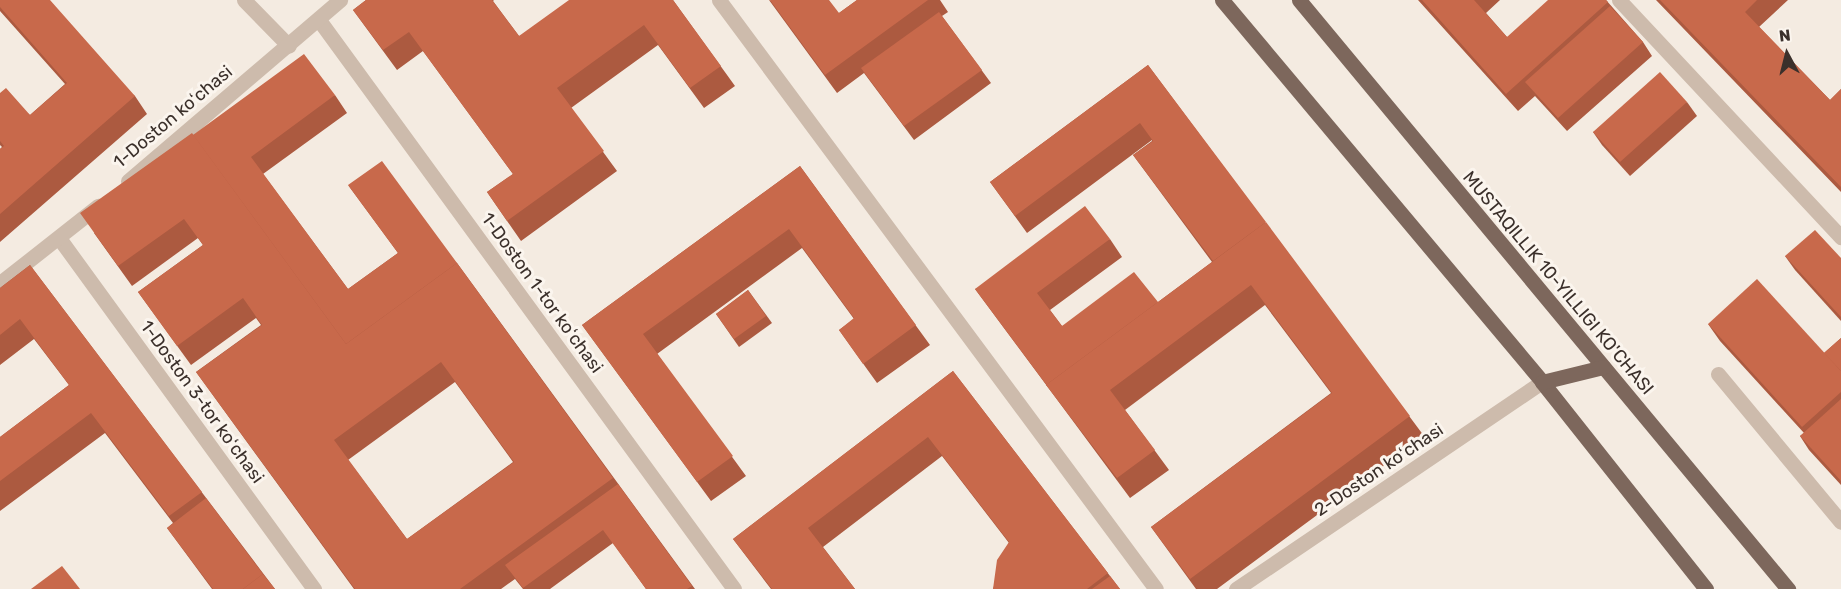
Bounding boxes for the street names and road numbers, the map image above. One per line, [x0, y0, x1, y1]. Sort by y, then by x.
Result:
street label: 1-Doston koʻchasi [109, 61, 237, 173]
street label: MUSTAQILLIK 10-YILLIGI KO'CHASI [1458, 167, 1658, 399]
street label: 1-Doston 1-tor koʻchasi [476, 209, 608, 377]
street label: 1-Doston 3-tor koʻchasi [136, 316, 268, 488]
street label: 2-Doston koʻchasi [1310, 419, 1448, 521]

